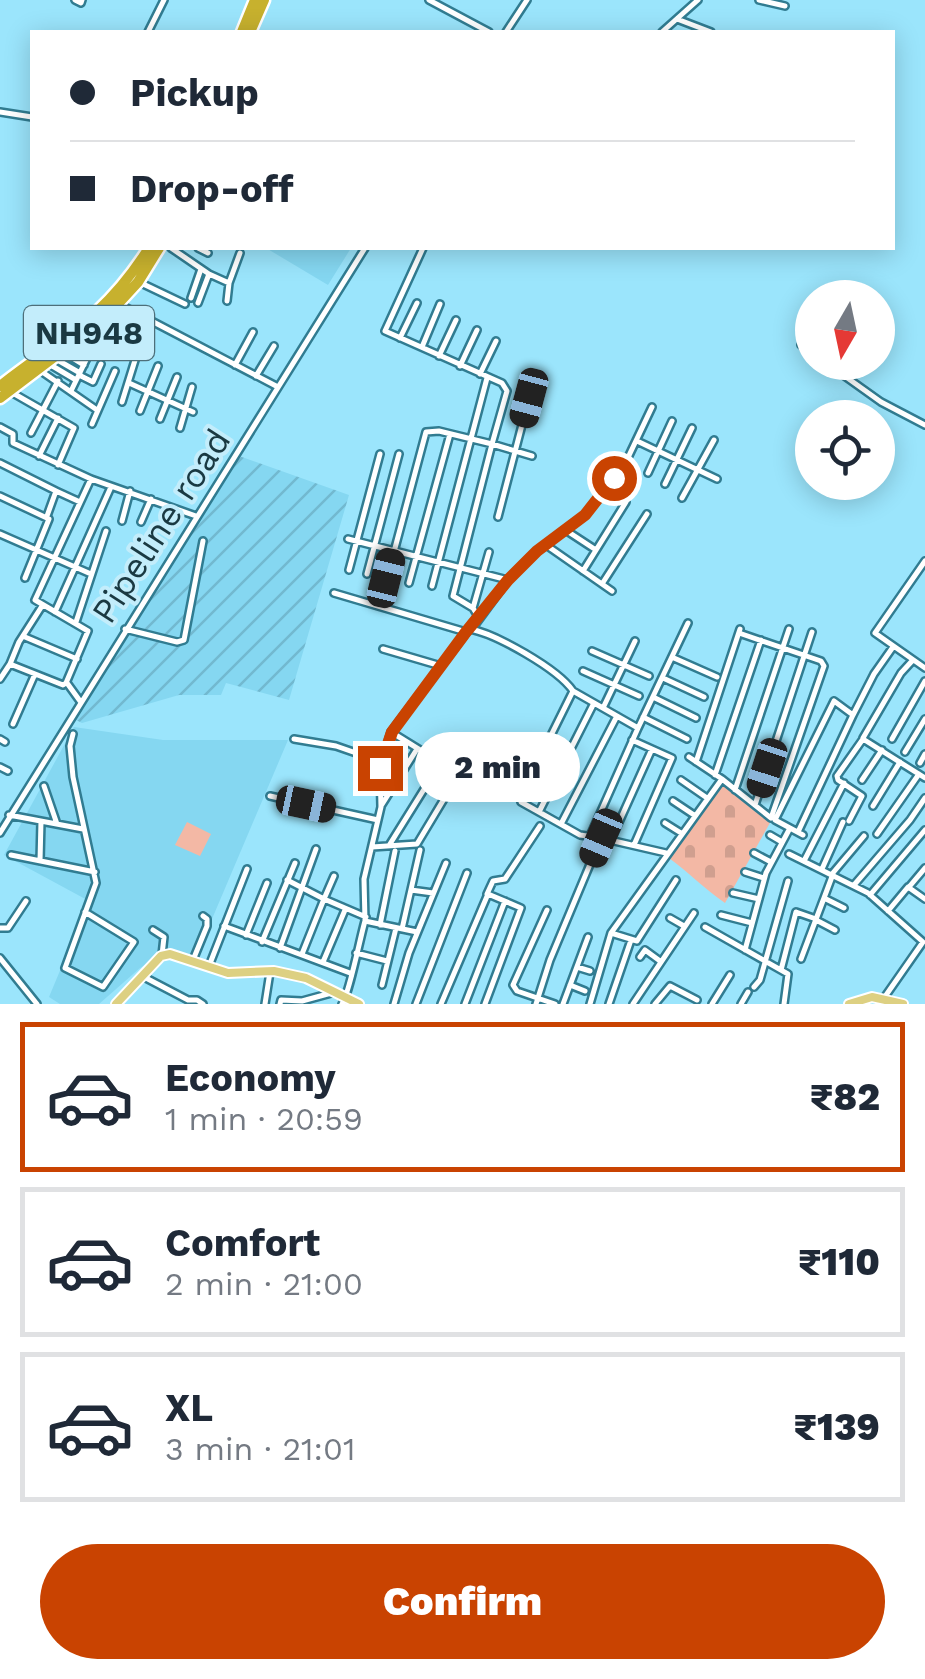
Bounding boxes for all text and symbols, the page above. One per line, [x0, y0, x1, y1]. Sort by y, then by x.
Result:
text: Pickup [130, 71, 259, 115]
text: Drop-off [130, 167, 294, 211]
north arrow [795, 280, 895, 380]
map controls [795, 280, 895, 500]
road number: NH948 [24, 306, 154, 360]
car [507, 365, 551, 431]
button: locate [795, 400, 895, 500]
street label: Pipeline road [83, 421, 239, 631]
route start [592, 456, 637, 501]
car [364, 545, 408, 611]
callout: 2 min [415, 733, 580, 803]
car [743, 735, 791, 801]
route end [358, 746, 403, 791]
text: 2 min [454, 748, 541, 786]
car [274, 783, 338, 825]
car [575, 805, 627, 871]
icon: car [45, 1052, 135, 1142]
text: Economy [165, 1056, 336, 1100]
text: ₹82 [810, 1075, 880, 1119]
text: 1 min · 20:59 [165, 1100, 363, 1138]
icon: car [45, 1217, 135, 1307]
text: Comfort [165, 1221, 320, 1265]
text: ₹110 [798, 1240, 880, 1284]
text: 2 min · 21:00 [165, 1265, 363, 1303]
icon: car [45, 1382, 135, 1472]
text: XL [165, 1386, 213, 1430]
text: ₹139 [794, 1405, 880, 1449]
text: 3 min · 21:01 [165, 1430, 355, 1468]
button: Confirm [40, 1544, 885, 1659]

